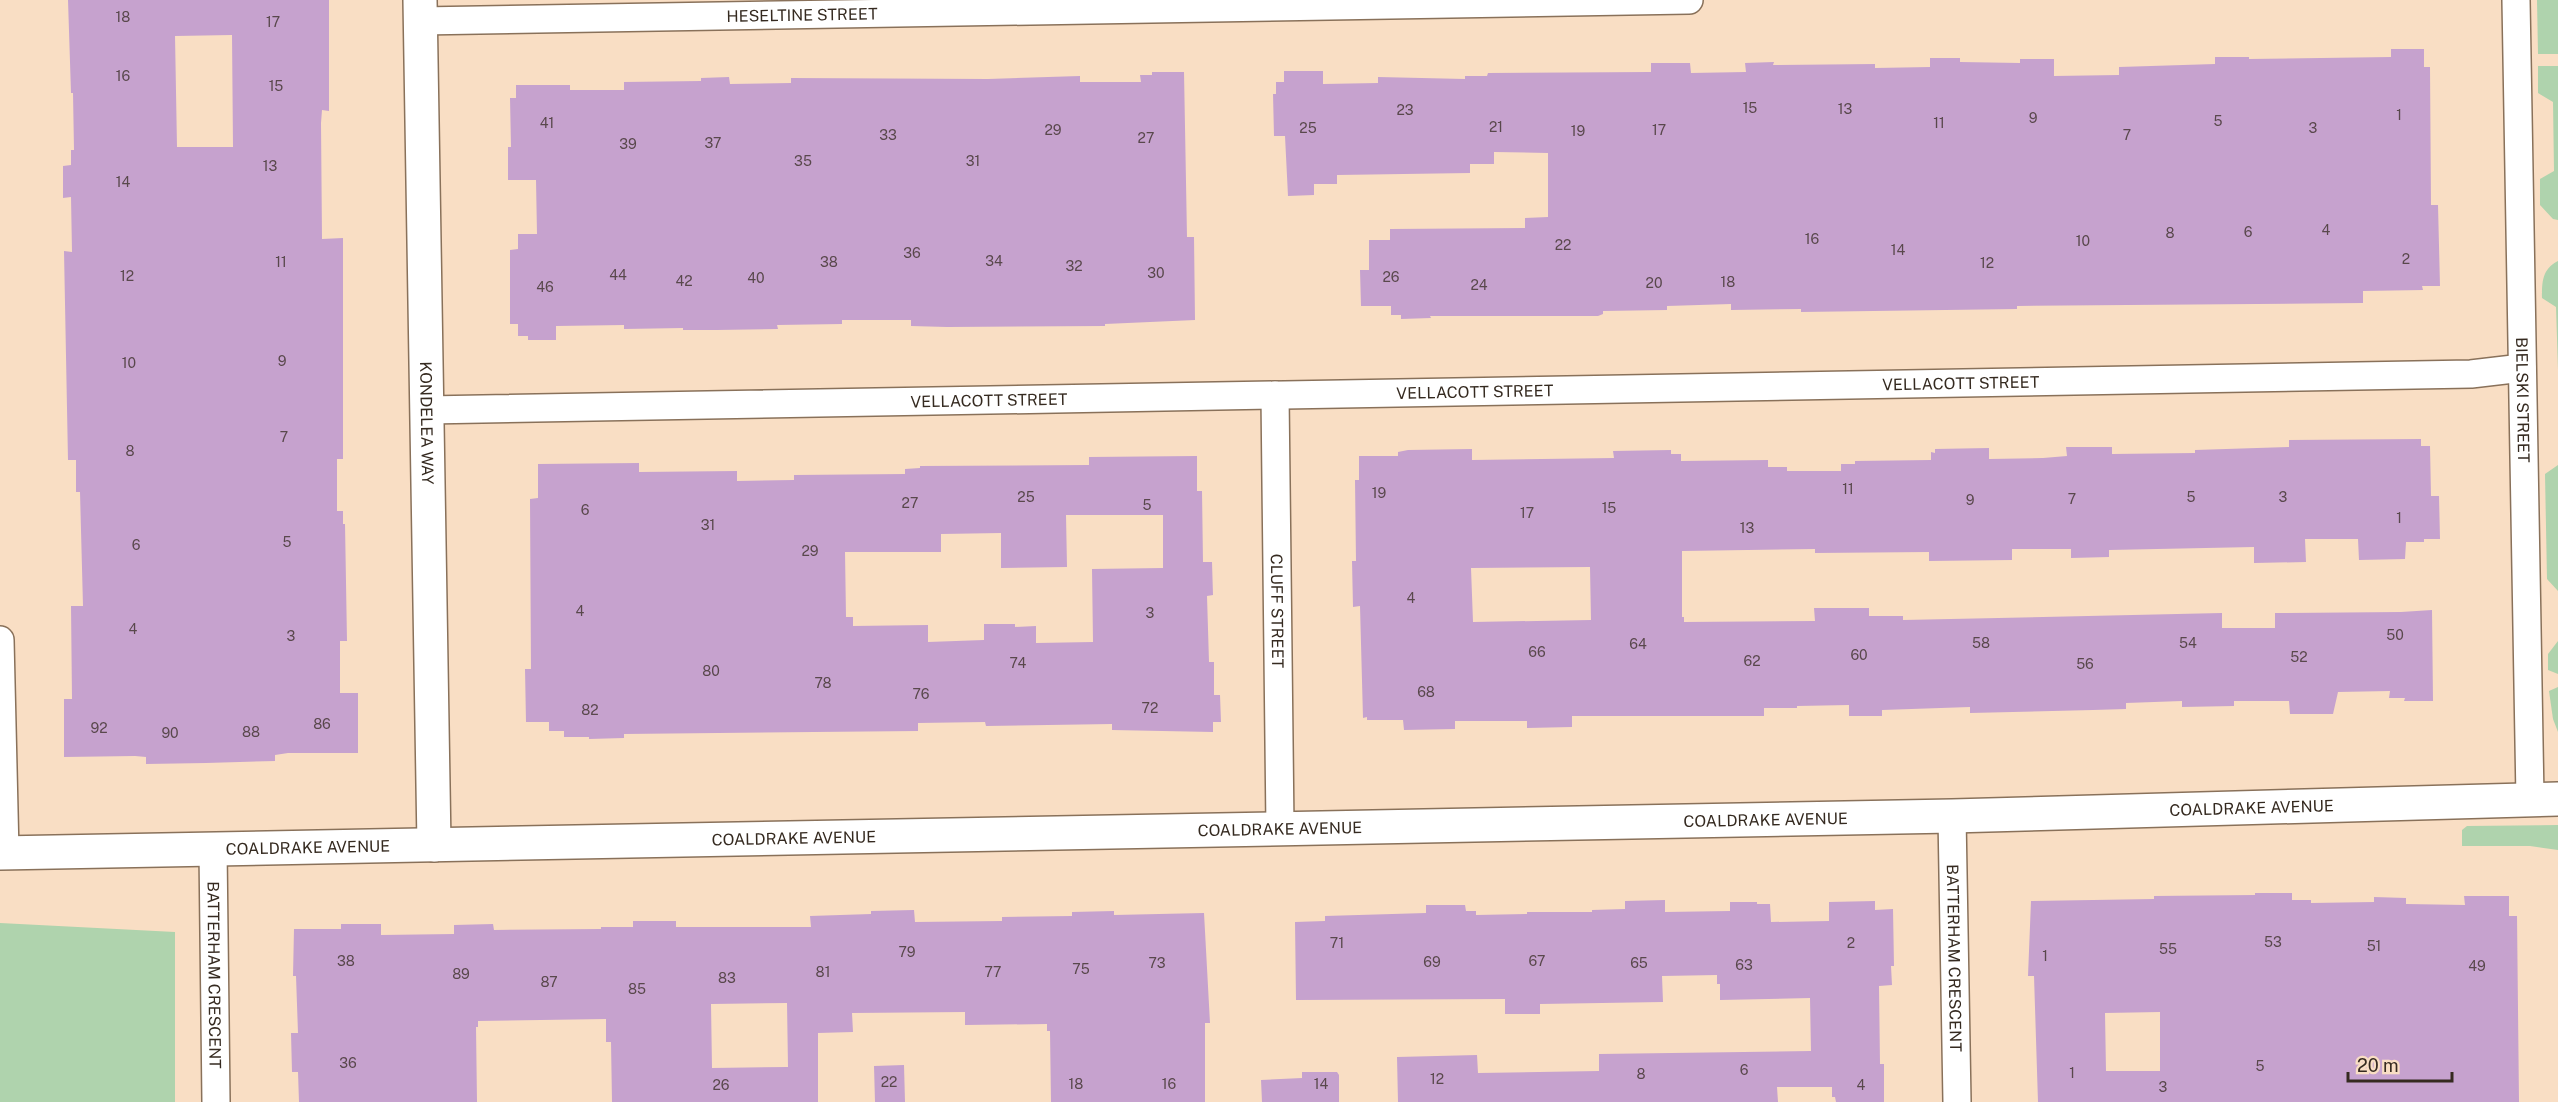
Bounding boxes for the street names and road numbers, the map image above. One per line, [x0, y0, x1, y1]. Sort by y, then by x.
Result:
street label: HESELTINE STREET [726, 4, 878, 25]
street label: BIELSKI STREET [2512, 337, 2534, 463]
street label: KONDELEA WAY [416, 361, 438, 485]
street label: VELLACOTT STREET [1882, 372, 2040, 394]
street label: VELLACOTT STREET [1396, 381, 1554, 402]
street label: VELLACOTT STREET [910, 389, 1068, 411]
street label: CLUFF STREET [1267, 554, 1288, 669]
street label: COALDRAKE AVENUE [2169, 796, 2334, 819]
street label: COALDRAKE AVENUE [1683, 808, 1848, 831]
street label: COALDRAKE AVENUE [1197, 818, 1362, 840]
street label: COALDRAKE AVENUE [711, 827, 876, 849]
street label: COALDRAKE AVENUE [226, 836, 390, 858]
street label: BATTERHAM CRESCENT [1943, 864, 1966, 1052]
street label: BATTERHAM CRESCENT [204, 881, 225, 1069]

